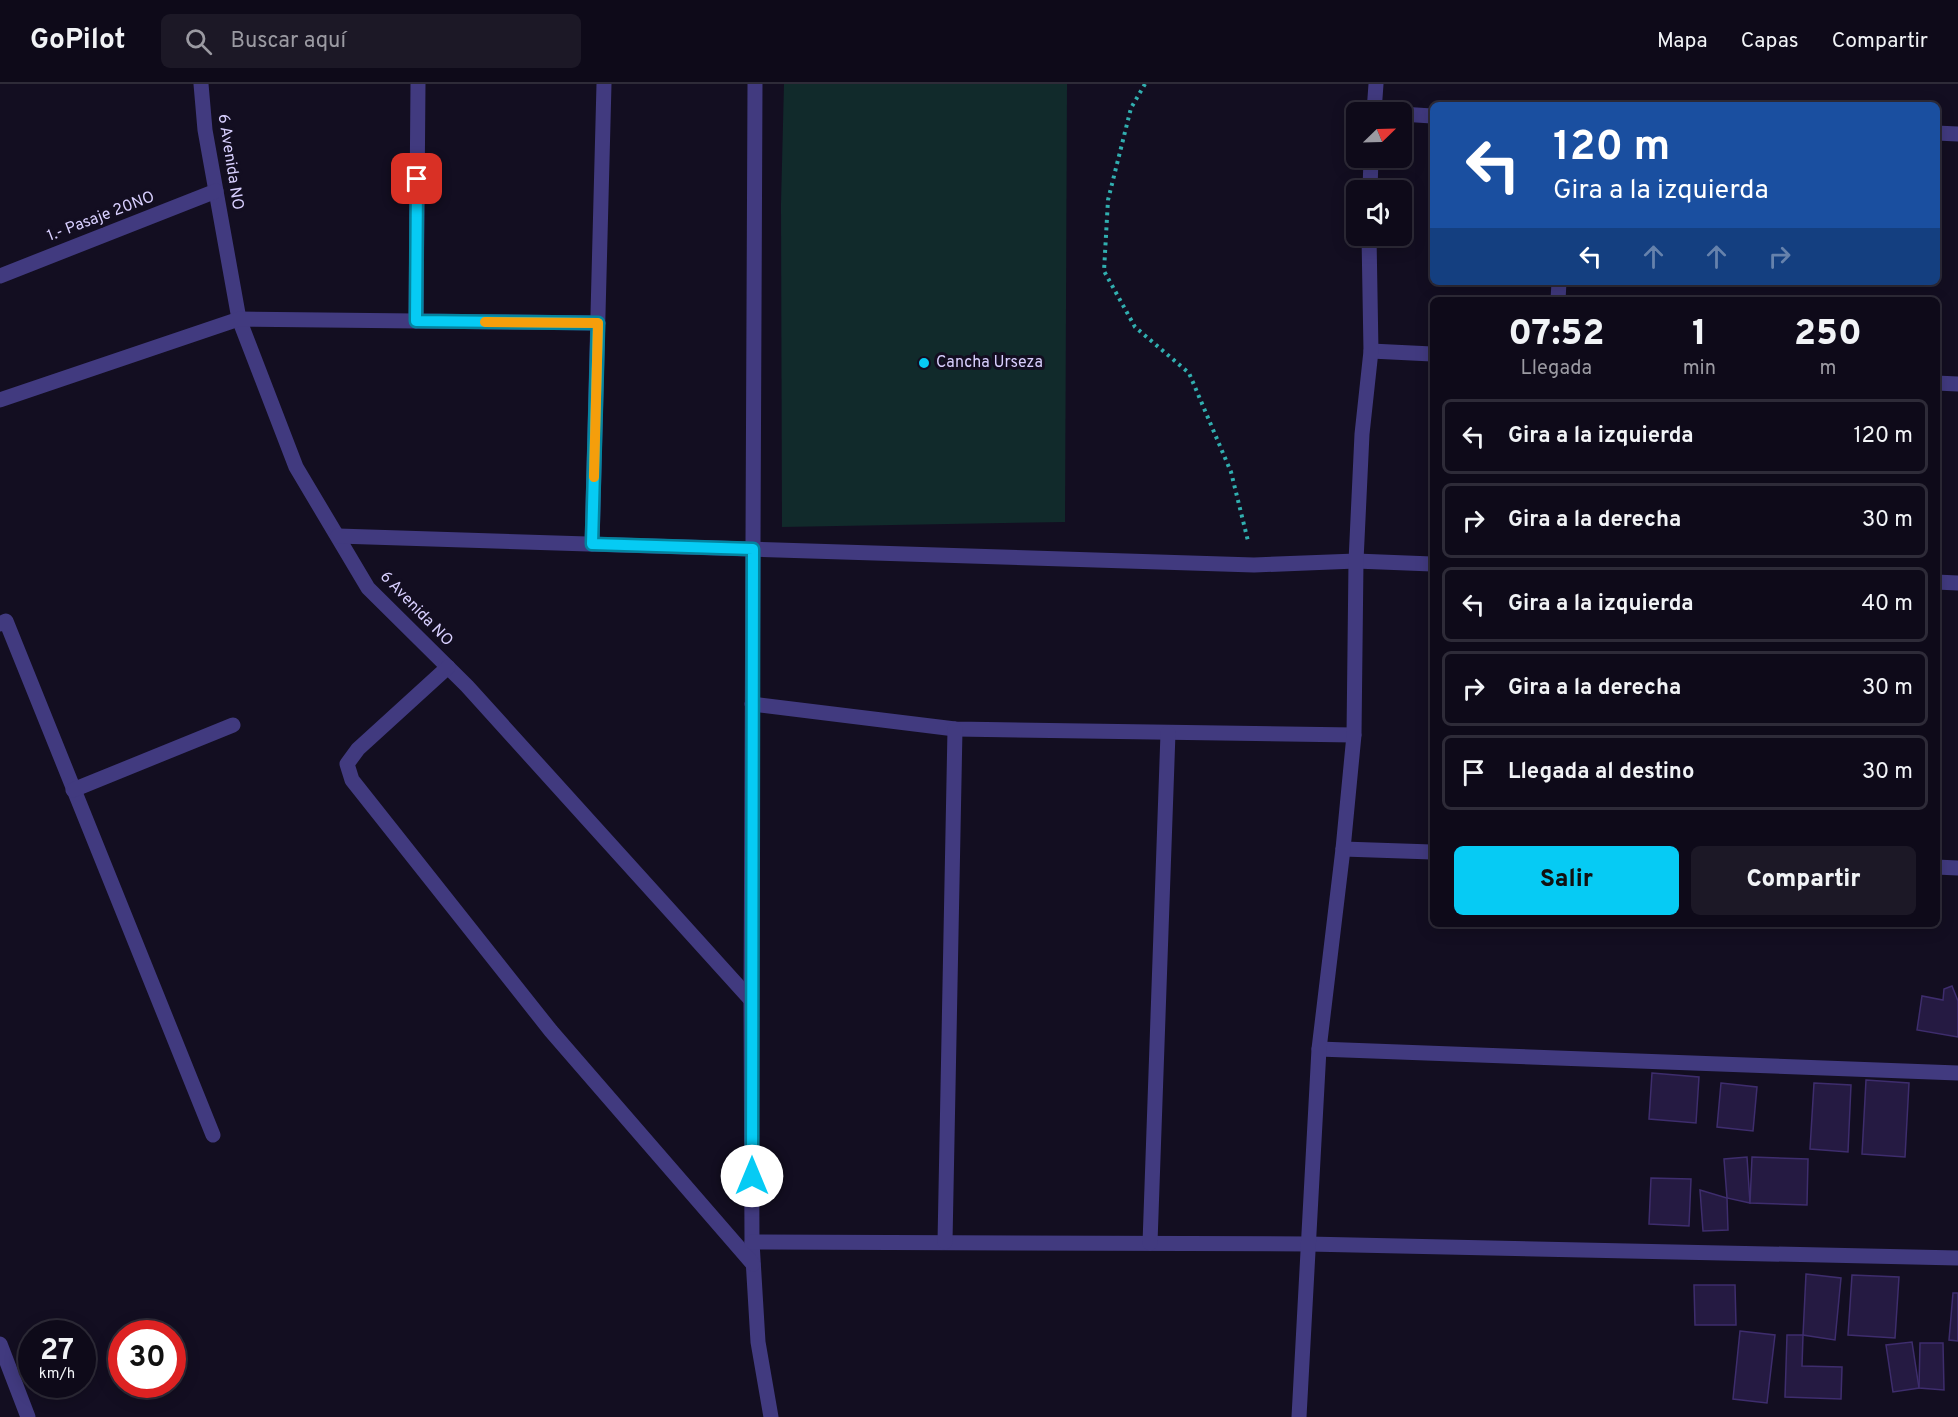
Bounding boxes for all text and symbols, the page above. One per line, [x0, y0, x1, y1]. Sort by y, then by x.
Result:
search box [161, 14, 581, 68]
text: GoPilot [30, 23, 125, 59]
icon: search [182, 25, 215, 58]
text: Buscar aquí [230, 28, 346, 55]
text: Mapa [1657, 28, 1708, 55]
text: Capas [1741, 28, 1799, 55]
text: Compartir [1832, 28, 1928, 55]
north arrow [1346, 102, 1412, 168]
map controls [1346, 102, 1412, 246]
street label: 6 Avenida NO [213, 113, 247, 211]
text: 120 m [1553, 122, 1670, 175]
icon: left [1454, 126, 1532, 204]
pin [391, 153, 442, 204]
icon: arrive [400, 162, 433, 195]
text: Gira a la izquierda [1553, 174, 1769, 208]
button: sound [1346, 180, 1412, 246]
street label: 1.- Pasaje 20NO [44, 187, 158, 247]
icon: left [1574, 240, 1607, 273]
icon: ahead [1637, 240, 1670, 273]
icon: ahead [1700, 240, 1733, 273]
icon: right [1763, 240, 1796, 273]
text: 07:52 [1508, 312, 1604, 358]
text: 1 [1692, 312, 1707, 358]
text: 250 [1794, 312, 1862, 358]
place label: Cancha Urseza [936, 353, 1043, 373]
marker: Cancha Urseza [917, 356, 931, 370]
text: Llegada [1521, 356, 1592, 382]
text: min [1683, 356, 1716, 382]
text: m [1819, 356, 1836, 382]
icon: left [1457, 420, 1490, 453]
text: Gira a la izquierda [1508, 423, 1694, 450]
text: 120 m [1853, 423, 1913, 450]
icon: right [1457, 504, 1490, 537]
text: Gira a la derecha [1508, 507, 1681, 534]
text: 30 m [1862, 507, 1913, 534]
street label: 6 Avenida NO [375, 567, 457, 651]
icon: left [1457, 588, 1490, 621]
text: Gira a la izquierda [1508, 591, 1694, 618]
text: 40 m [1861, 591, 1913, 618]
icon: right [1457, 672, 1490, 705]
text: Gira a la derecha [1508, 675, 1681, 702]
text: 30 m [1862, 675, 1913, 702]
icon: arrive [1457, 756, 1490, 789]
text: Llegada al destino [1508, 759, 1694, 786]
text: 30 m [1862, 759, 1913, 786]
button: Salir [1454, 846, 1679, 915]
button: Compartir [1691, 846, 1916, 915]
position arrow [720, 1144, 784, 1208]
speed limit sign: 30 [108, 1320, 186, 1398]
text: 27 [40, 1333, 74, 1370]
text: km/h [39, 1365, 75, 1384]

